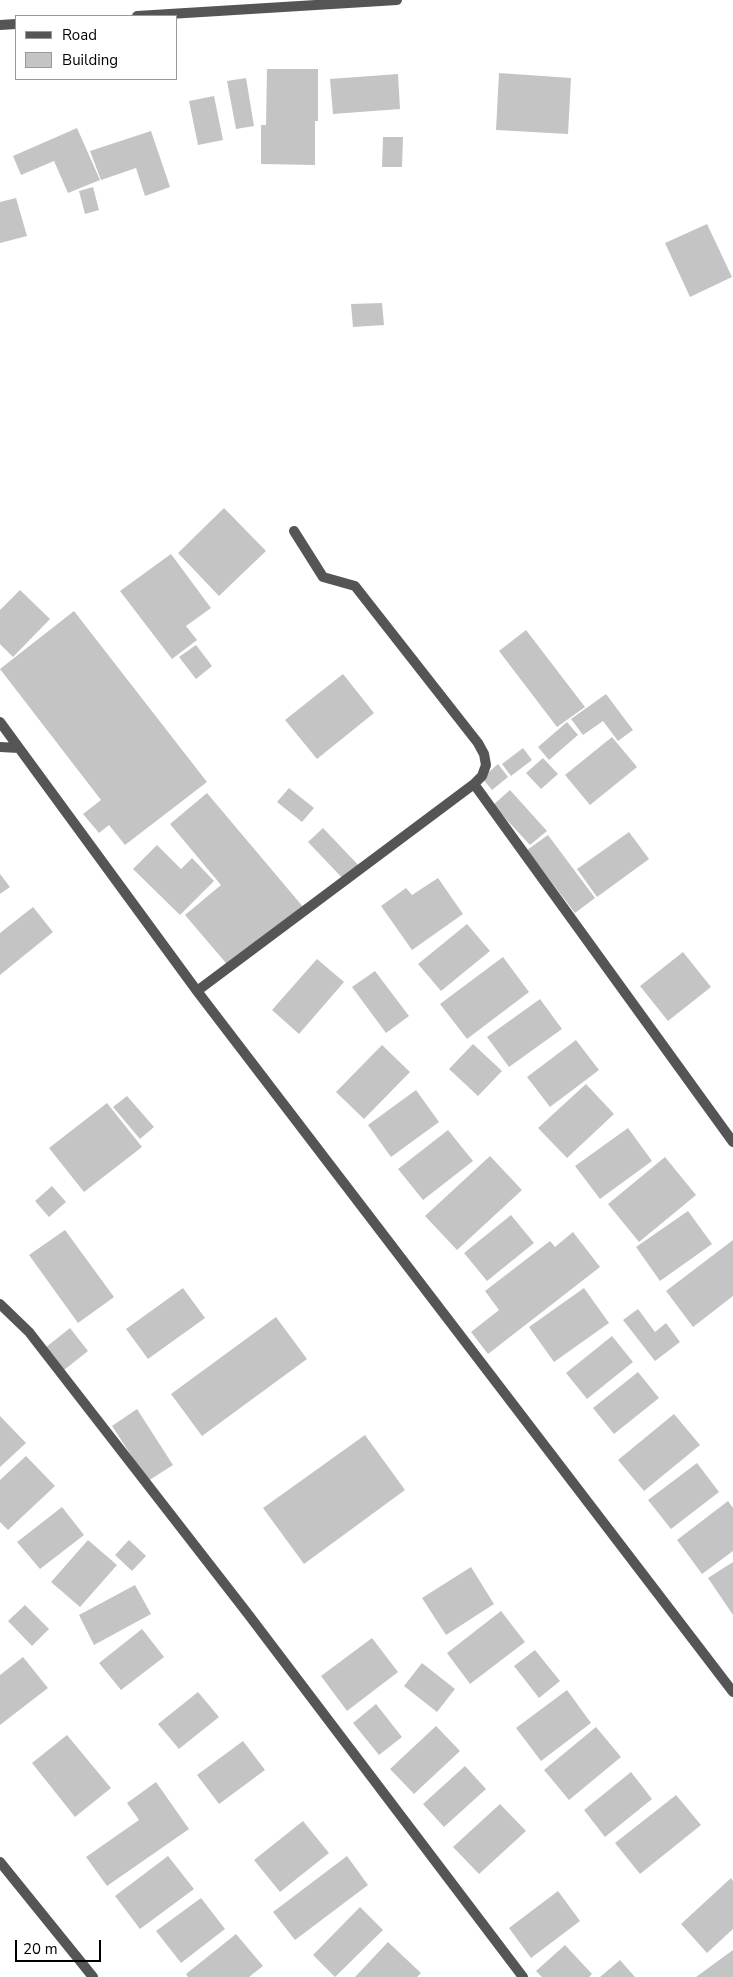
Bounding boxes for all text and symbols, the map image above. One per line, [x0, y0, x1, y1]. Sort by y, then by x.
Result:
legend [15, 15, 178, 80]
text: Road [62, 25, 97, 45]
text: Building [62, 50, 118, 70]
scale bar [18, 1930, 104, 1962]
text: 20 m [23, 1939, 58, 1959]

